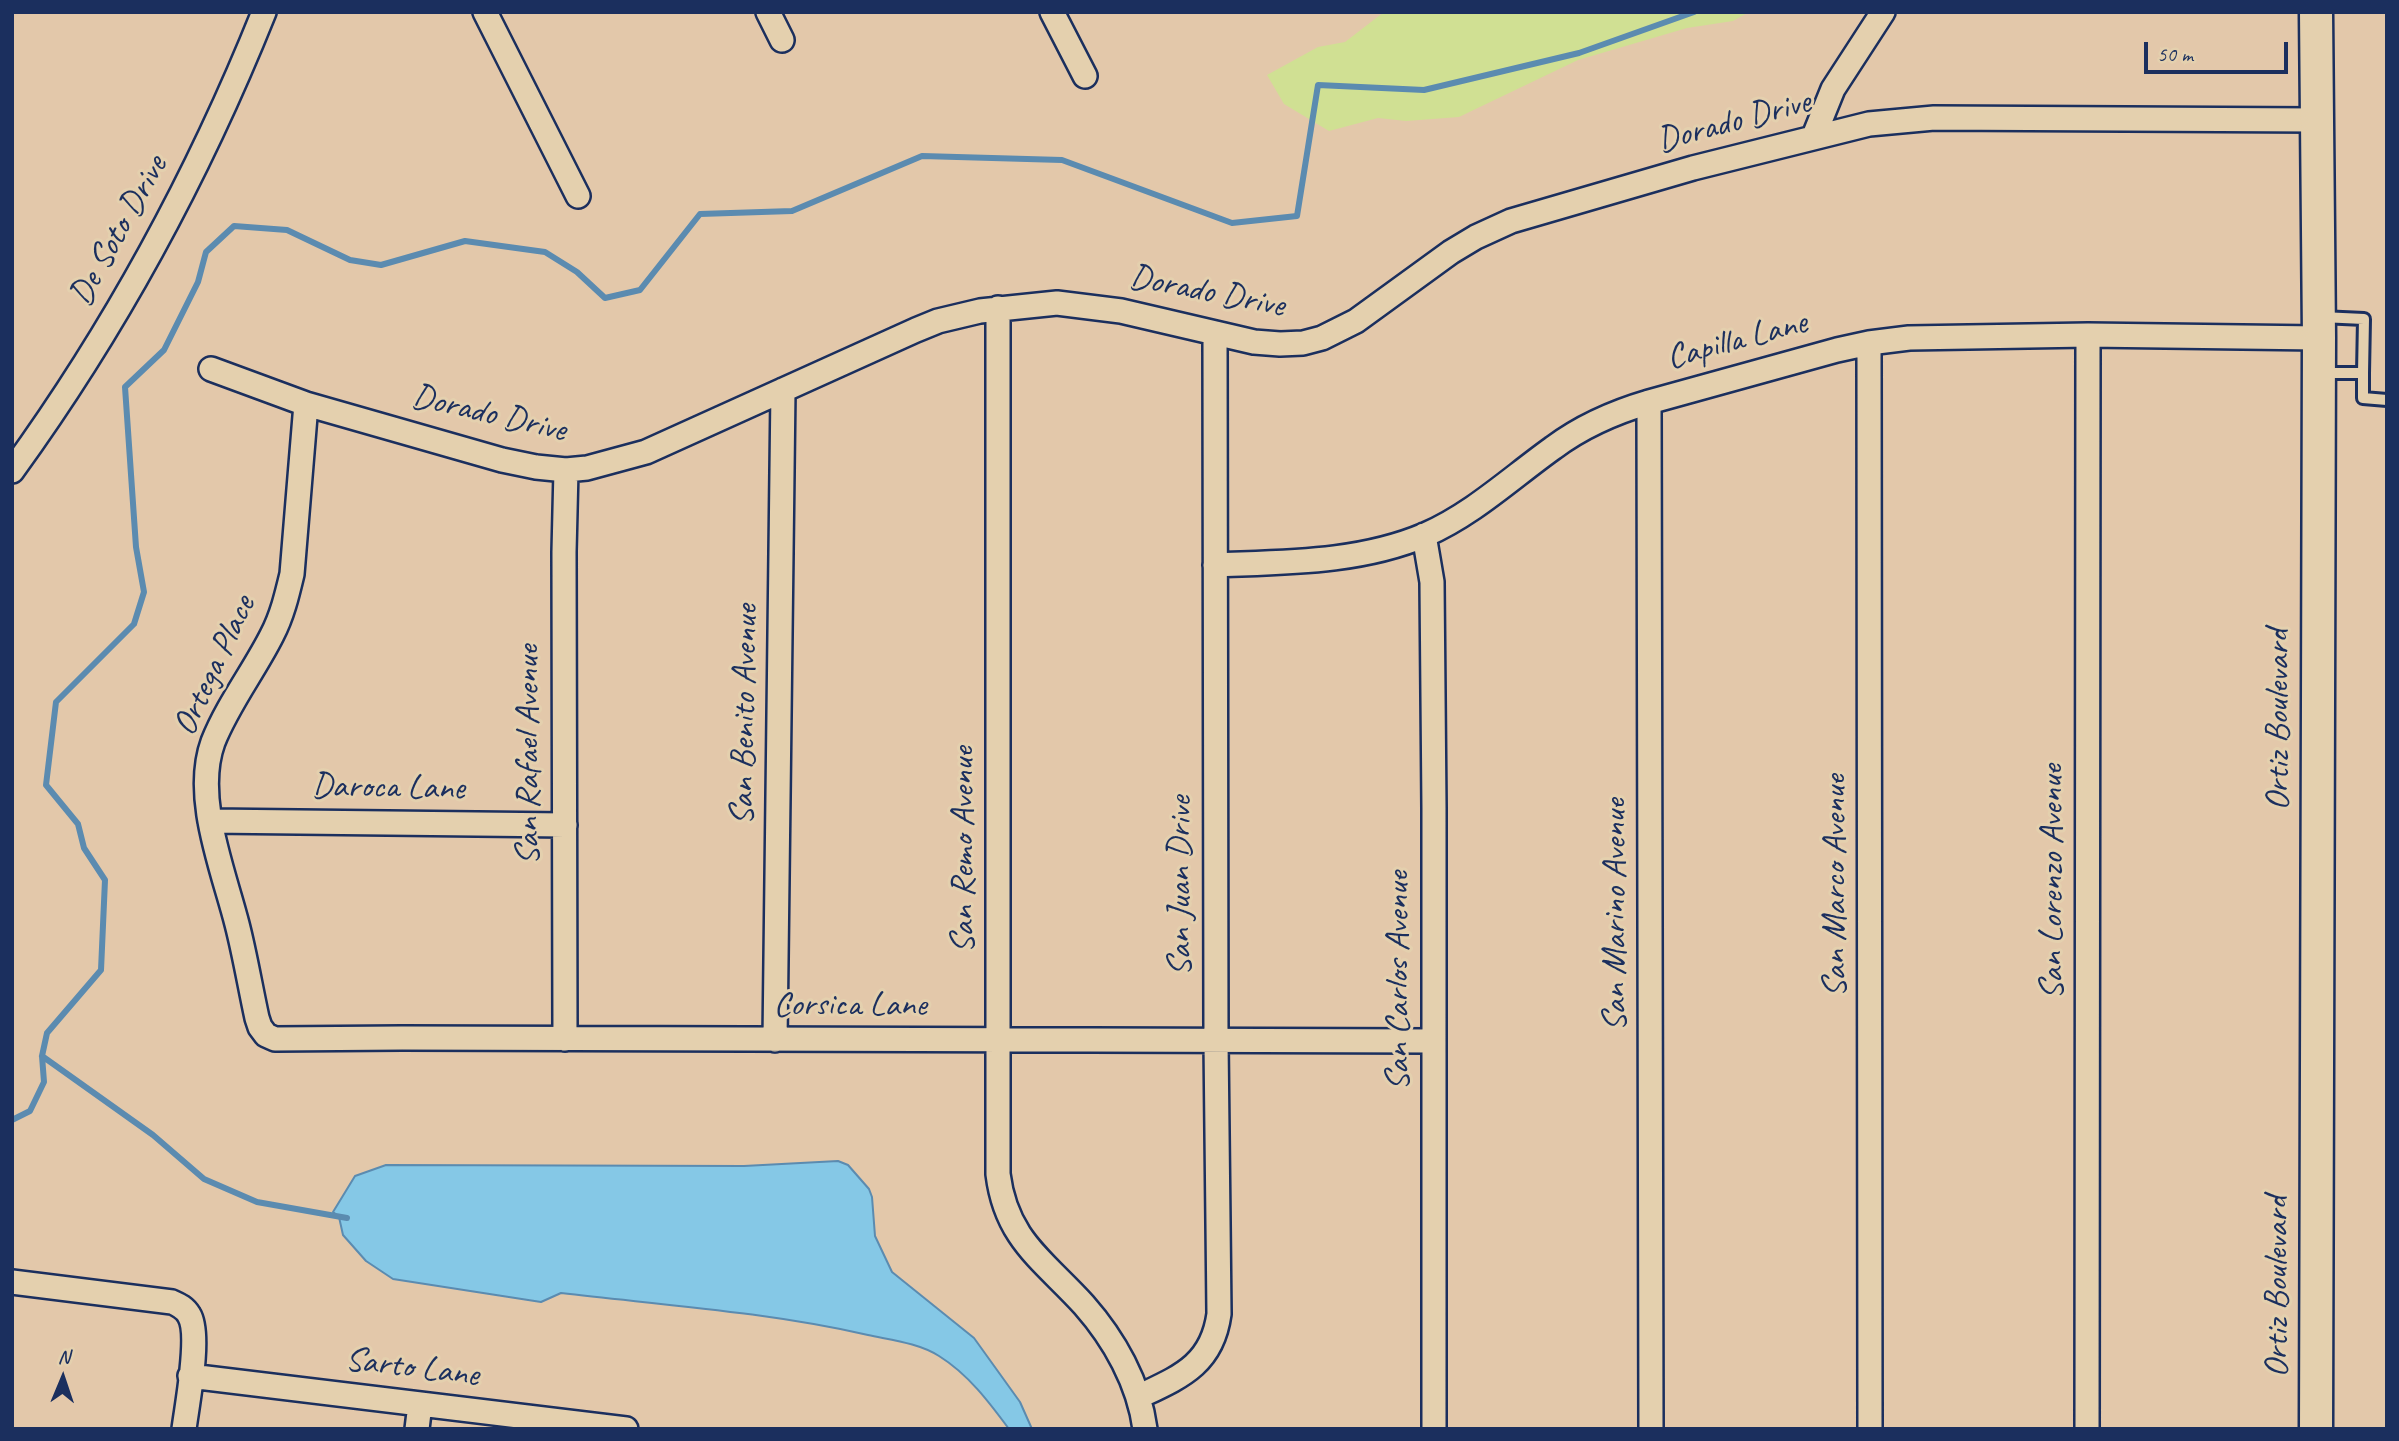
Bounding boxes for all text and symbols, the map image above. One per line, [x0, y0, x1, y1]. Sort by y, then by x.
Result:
scale bar [2147, 28, 2290, 72]
text: 50 m [2157, 41, 2193, 67]
street label: Dorado Drive [1653, 81, 1815, 163]
street label: De Soto Drive [61, 149, 177, 313]
street label: Dorado Drive [1126, 256, 1288, 328]
street label: Capilla Lane [1662, 302, 1812, 380]
street label: Dorado Drive [408, 376, 570, 452]
street label: Ortega Place [164, 589, 266, 743]
street label: San Benito Avenue [722, 604, 768, 826]
street label: Ortiz Boulevard [2258, 629, 2300, 811]
street label: San Rafael Avenue [508, 645, 550, 865]
street label: San Remo Avenue [943, 747, 985, 953]
street label: San Lorenzo Avenue [2032, 764, 2074, 1000]
street label: Daroca Lane [311, 766, 465, 810]
street label: San Marco Avenue [1815, 775, 1857, 997]
street label: San Juan Drive [1160, 796, 1202, 976]
street label: San Marino Avenue [1595, 799, 1637, 1031]
street label: San Carlos Avenue [1378, 871, 1420, 1091]
street label: Corsica Lane [773, 985, 927, 1027]
street label: Ortiz Boulevard [2257, 1196, 2299, 1378]
street label: Sarto Lane [343, 1339, 481, 1397]
north arrow [28, 1343, 98, 1413]
text: N [57, 1345, 70, 1369]

